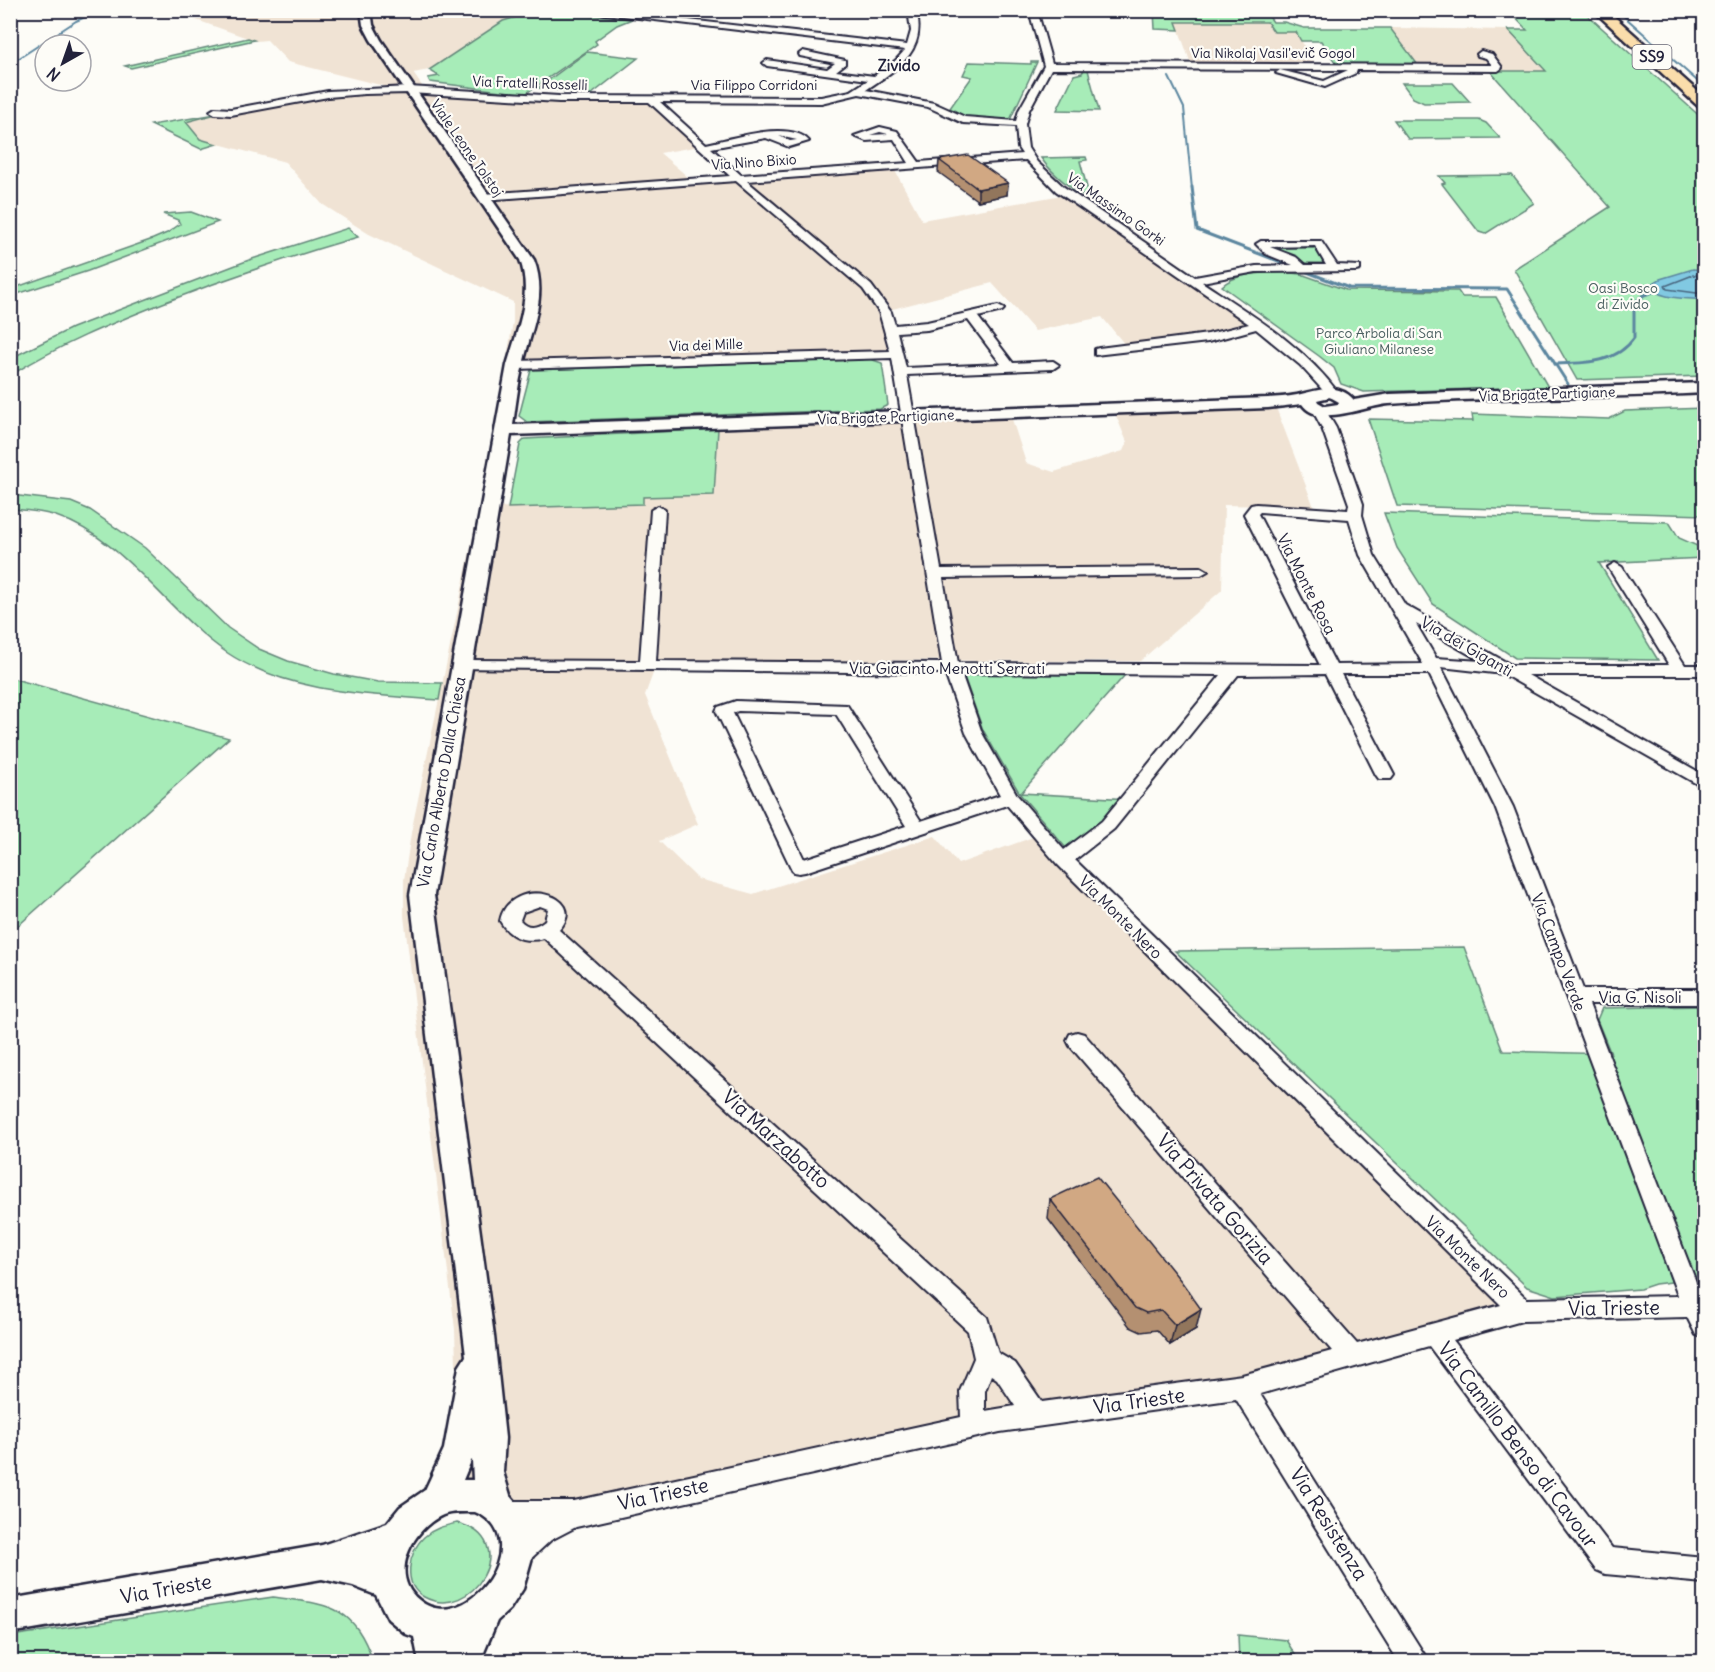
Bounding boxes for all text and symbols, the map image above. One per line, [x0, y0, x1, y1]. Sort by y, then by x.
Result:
north arrow [33, 33, 93, 93]
street label: Via Nikolaj Vasil'evič Gogol [1191, 44, 1355, 62]
road number: SS9 [1632, 45, 1672, 69]
district label: Zivido [878, 55, 920, 75]
text: N [43, 63, 64, 86]
street label: Via Fratelli Rosselli [472, 72, 588, 94]
street label: Via Filippo Corridoni [691, 76, 817, 94]
street label: Viale Leone Tolstoj [427, 96, 507, 200]
street label: Via Nino Bixio [711, 150, 797, 174]
street label: Via Massimo Gorki [1063, 168, 1169, 250]
park label: Oasi Bosco di Zivido [1588, 279, 1658, 313]
park label: Parco Arbolia di San Giuliano Milanese [1316, 324, 1442, 358]
street label: Via dei Mille [669, 335, 743, 355]
street label: Via Brigate Partigiane [1478, 383, 1616, 405]
street label: Via Brigate Partigiane [817, 406, 955, 428]
street label: Via Monte Rosa [1273, 530, 1341, 638]
street label: Via dei Giganti [1417, 612, 1517, 680]
street label: Via Giacinto Menotti Serrati [849, 658, 1045, 678]
street label: Via Carlo Alberto Dalla Chiesa [413, 675, 469, 889]
street label: Via Monte Nero [1075, 871, 1167, 963]
street label: Via Campo Verde [1527, 890, 1591, 1014]
street label: Via G. Nisoli [1598, 987, 1682, 1007]
street label: Via Marzabotto [717, 1084, 835, 1194]
street label: Via Privata Gorizia [1152, 1128, 1279, 1269]
street label: Via Monte Nero [1421, 1212, 1515, 1302]
street label: Via Trieste [1568, 1294, 1660, 1321]
street label: Via Camillo Benso di Cavour [1433, 1337, 1604, 1553]
street label: Via Trieste [1092, 1382, 1186, 1419]
street label: Via Resistenza [1285, 1463, 1374, 1585]
street label: Via Trieste [615, 1472, 711, 1515]
street label: Via Trieste [118, 1568, 213, 1609]

